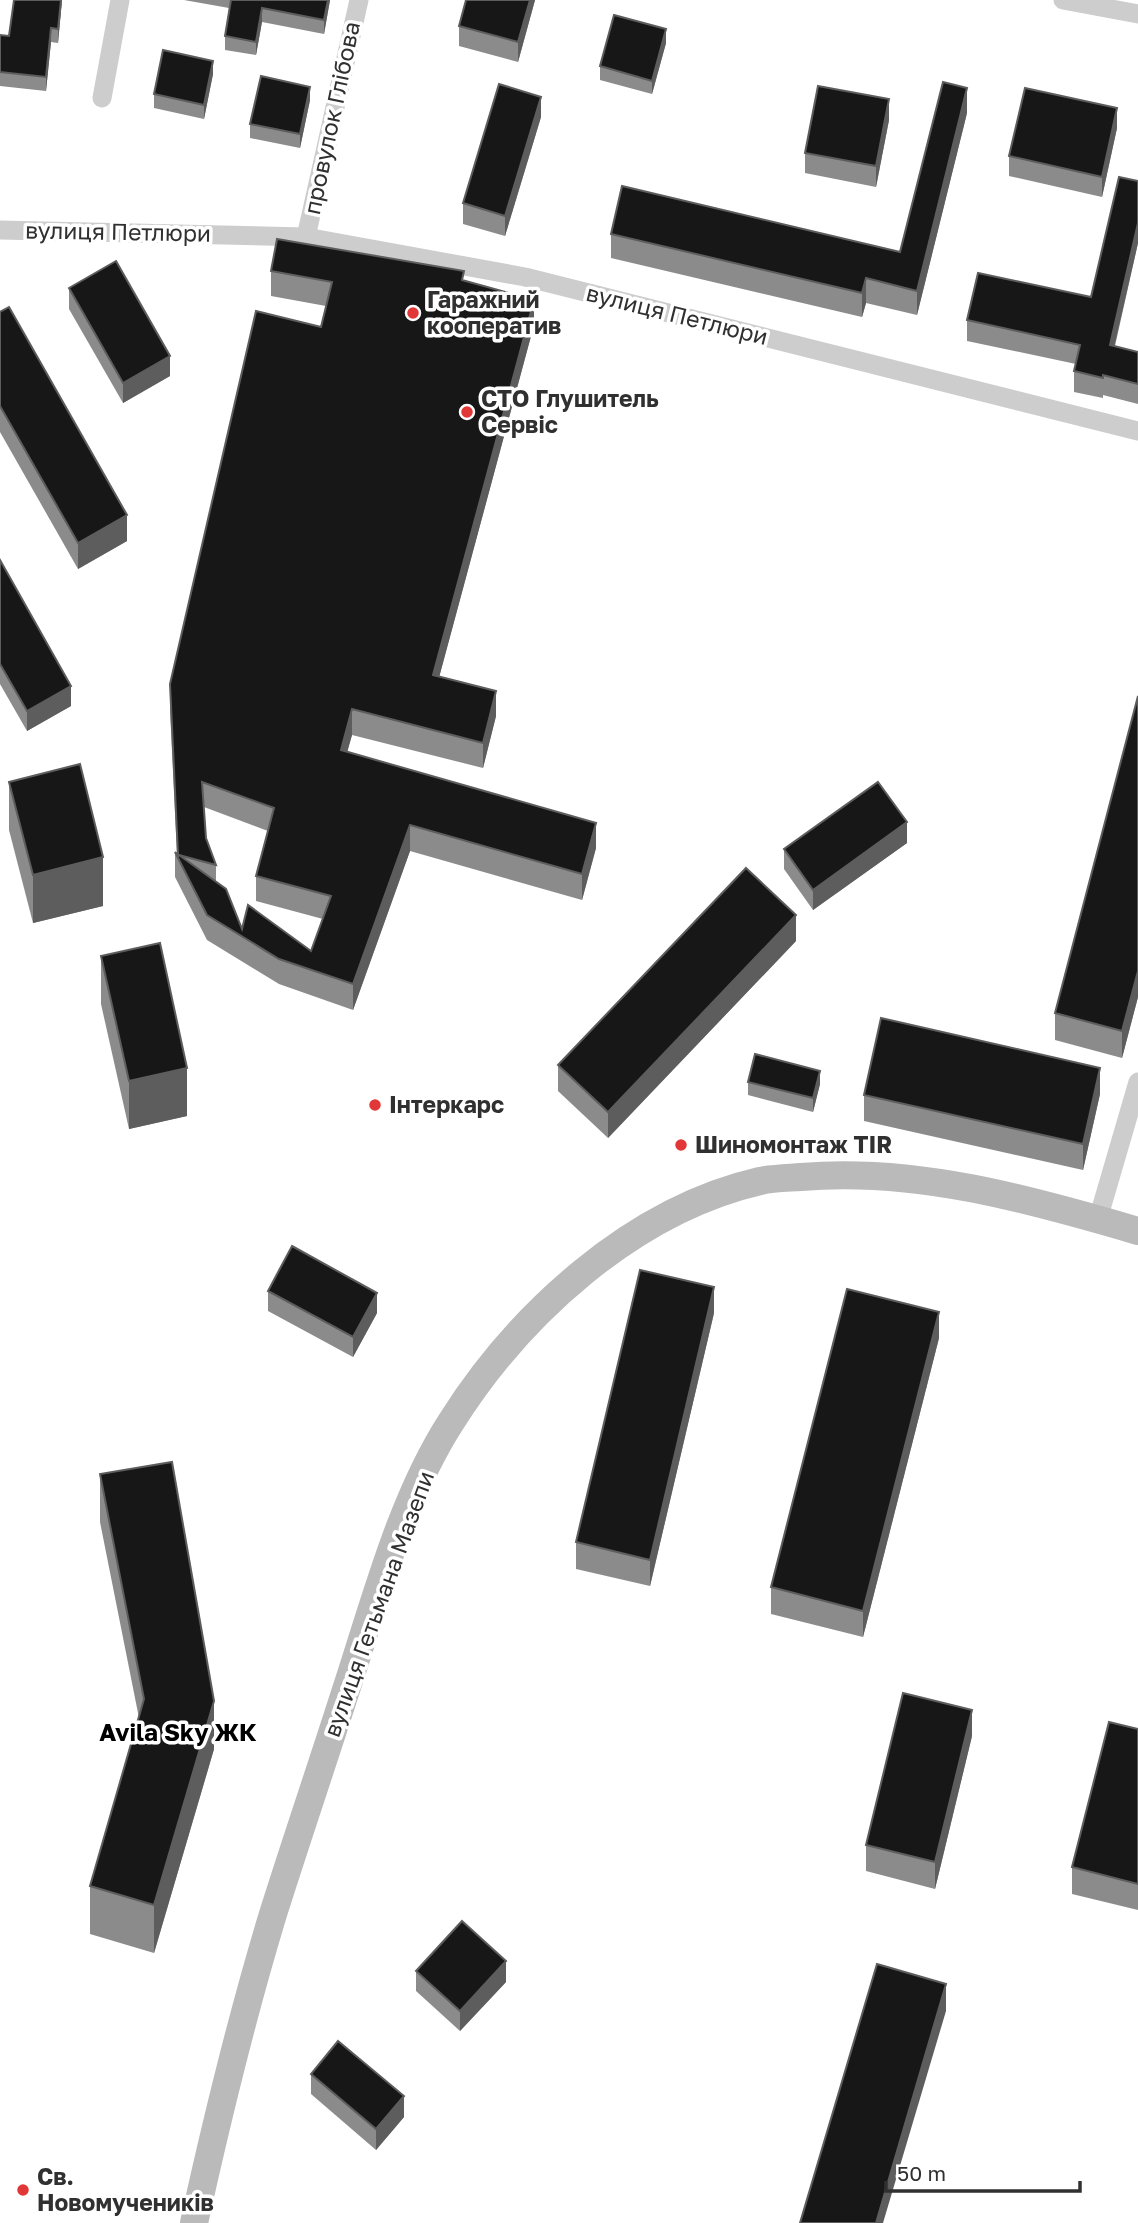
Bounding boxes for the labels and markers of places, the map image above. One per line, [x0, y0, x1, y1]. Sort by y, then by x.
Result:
place label: Гаражний кооператив [427, 285, 561, 339]
marker: Гаражний кооператив [405, 305, 421, 321]
place label: СТО Глушитель Сервіс [481, 384, 659, 438]
marker: СТО Глушитель Сервіс [459, 404, 475, 420]
place label: Інтеркарс [389, 1090, 504, 1118]
marker: Інтеркарс [367, 1097, 383, 1113]
place label: Шиномонтаж TIR [695, 1130, 892, 1158]
marker: Шиномонтаж TIR [673, 1137, 689, 1153]
place label: Св. Новомучеників [37, 2162, 214, 2216]
marker: Св. Новомучеників [15, 2182, 31, 2198]

